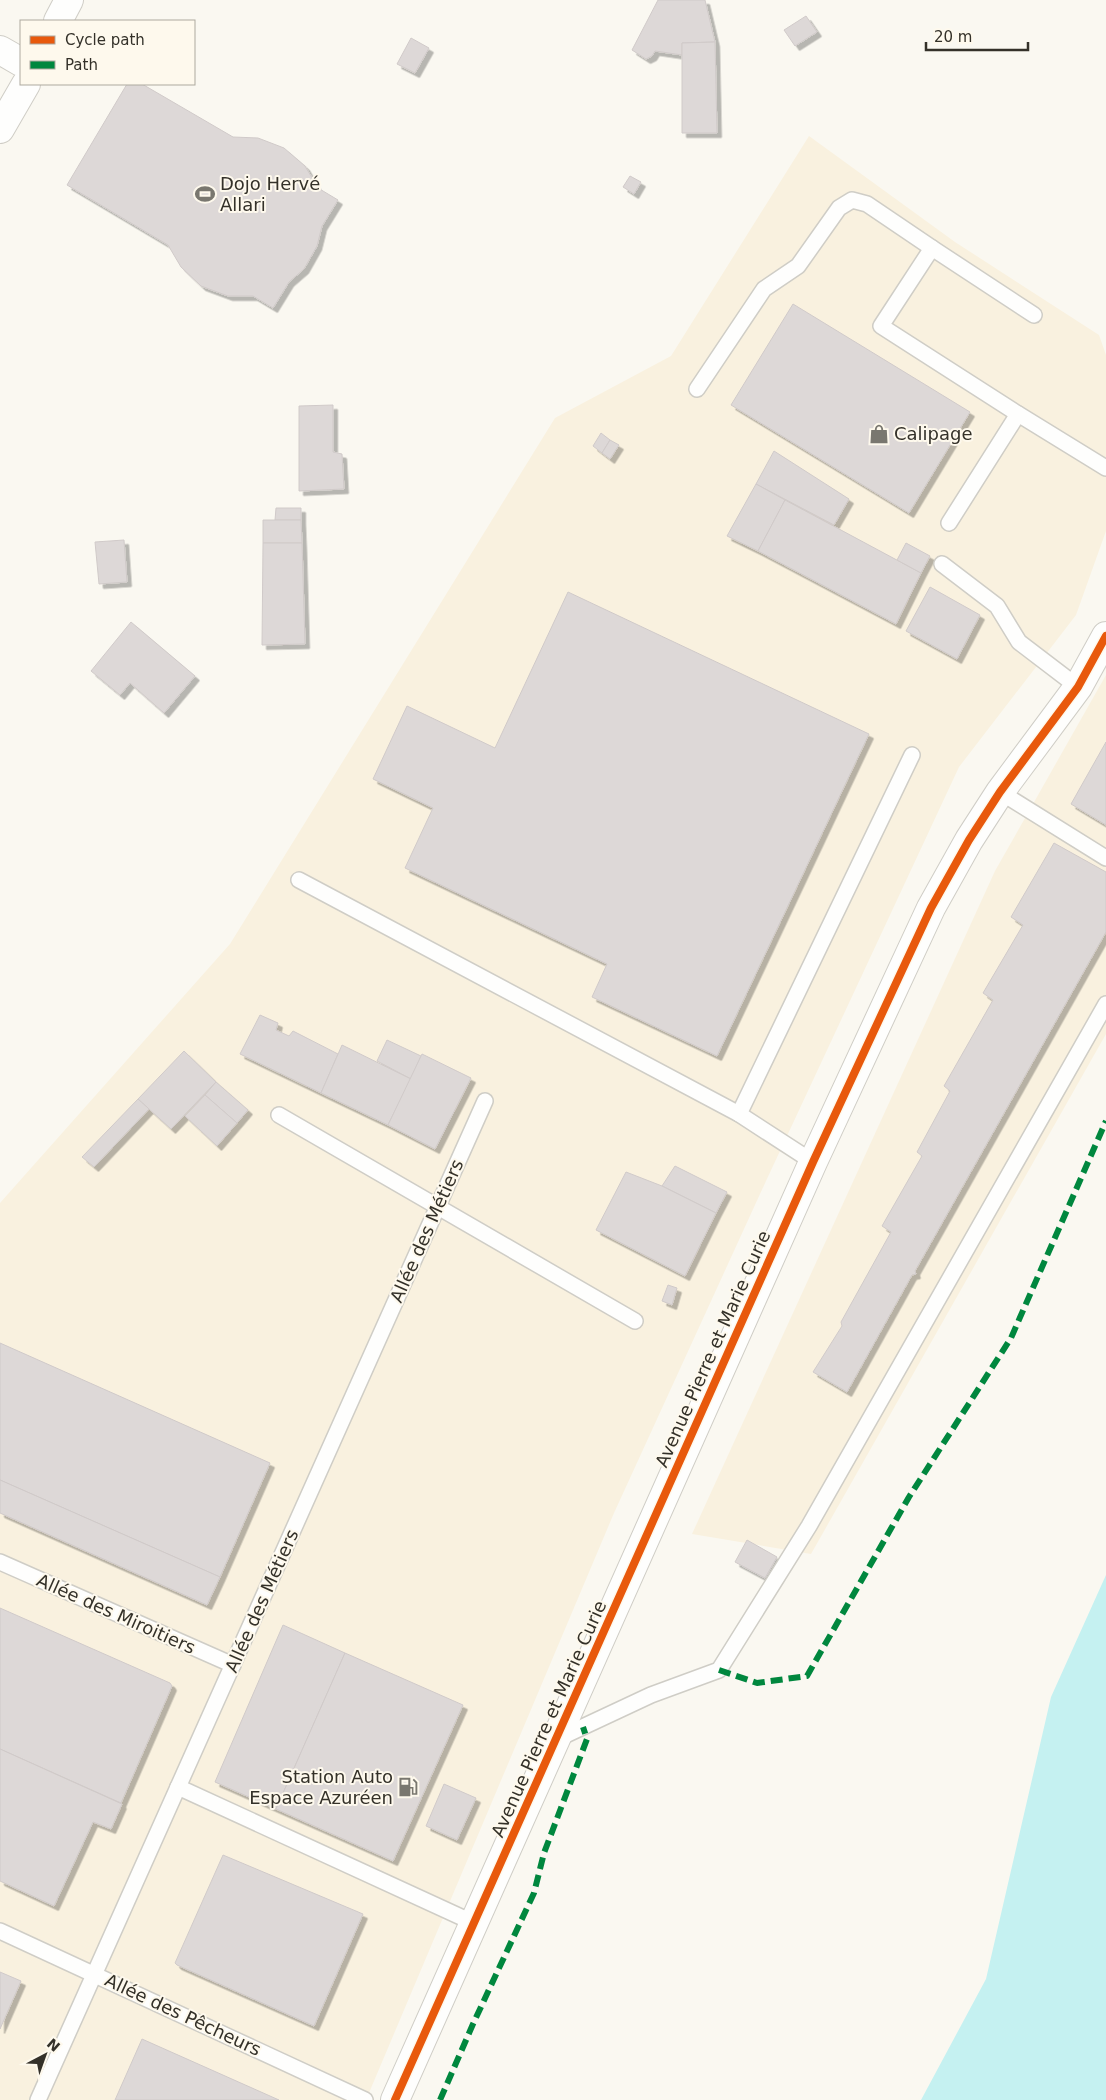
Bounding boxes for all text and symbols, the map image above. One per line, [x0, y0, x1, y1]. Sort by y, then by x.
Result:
legend [20, 20, 195, 85]
scale bar [926, 20, 1028, 52]
text: 20 m [934, 28, 972, 46]
text: Cycle path [65, 31, 145, 49]
text: Path [65, 56, 98, 74]
place label: Dojo Hervé Allari [220, 173, 320, 215]
sports icon: Dojo Hervé Allari [194, 183, 216, 205]
shop icon: Calipage [868, 423, 890, 445]
place label: Calipage [894, 423, 973, 444]
street label: Allée des Métiers [386, 1156, 468, 1306]
street label: Avenue Pierre et Marie Curie [651, 1227, 774, 1471]
street label: Allée des Métiers [221, 1526, 303, 1676]
street label: Allée des Miroitiers [34, 1569, 199, 1658]
street label: Avenue Pierre et Marie Curie [487, 1597, 610, 1841]
place label: Station Auto Espace Azuréen [249, 1766, 393, 1808]
fuel station icon: Station Auto Espace Azuréen [397, 1776, 419, 1798]
street label: Allée des Pêcheurs [102, 1969, 265, 2060]
north arrow [20, 2030, 70, 2080]
text: N [44, 2035, 63, 2055]

